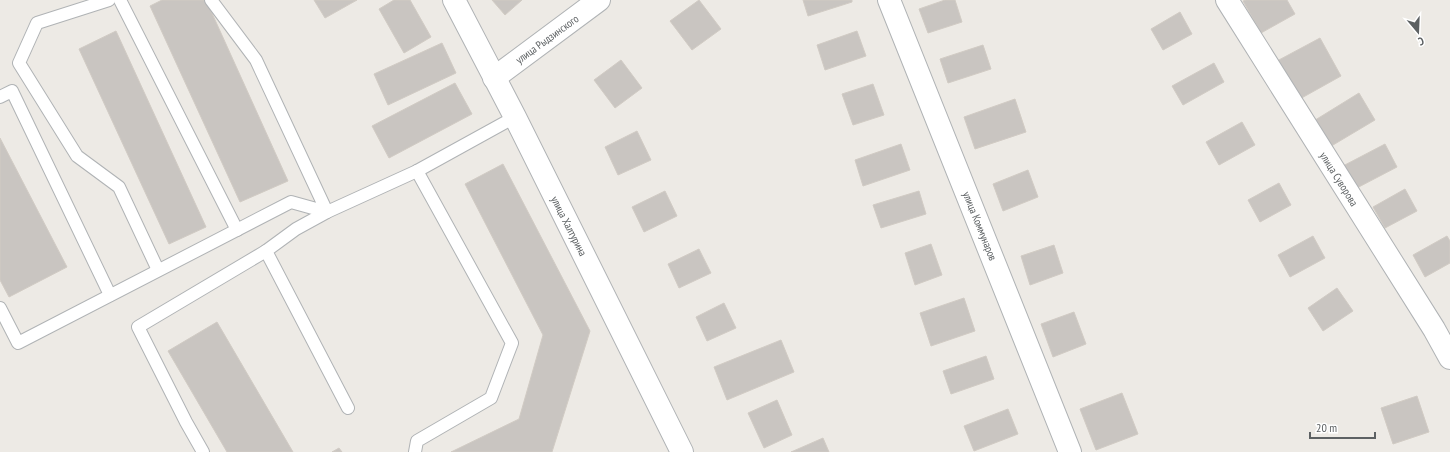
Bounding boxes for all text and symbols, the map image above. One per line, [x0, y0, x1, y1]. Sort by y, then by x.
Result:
street label: улица Рыдзинского [513, 11, 581, 67]
north arrow [1398, 12, 1438, 52]
text: С [1417, 34, 1426, 49]
street label: улица Суворова [1317, 149, 1361, 209]
street label: улица Коммунаров [960, 189, 1000, 263]
street label: улица Халтурина [548, 194, 590, 258]
scale bar [1310, 414, 1375, 440]
text: 20 m [1316, 420, 1337, 435]

